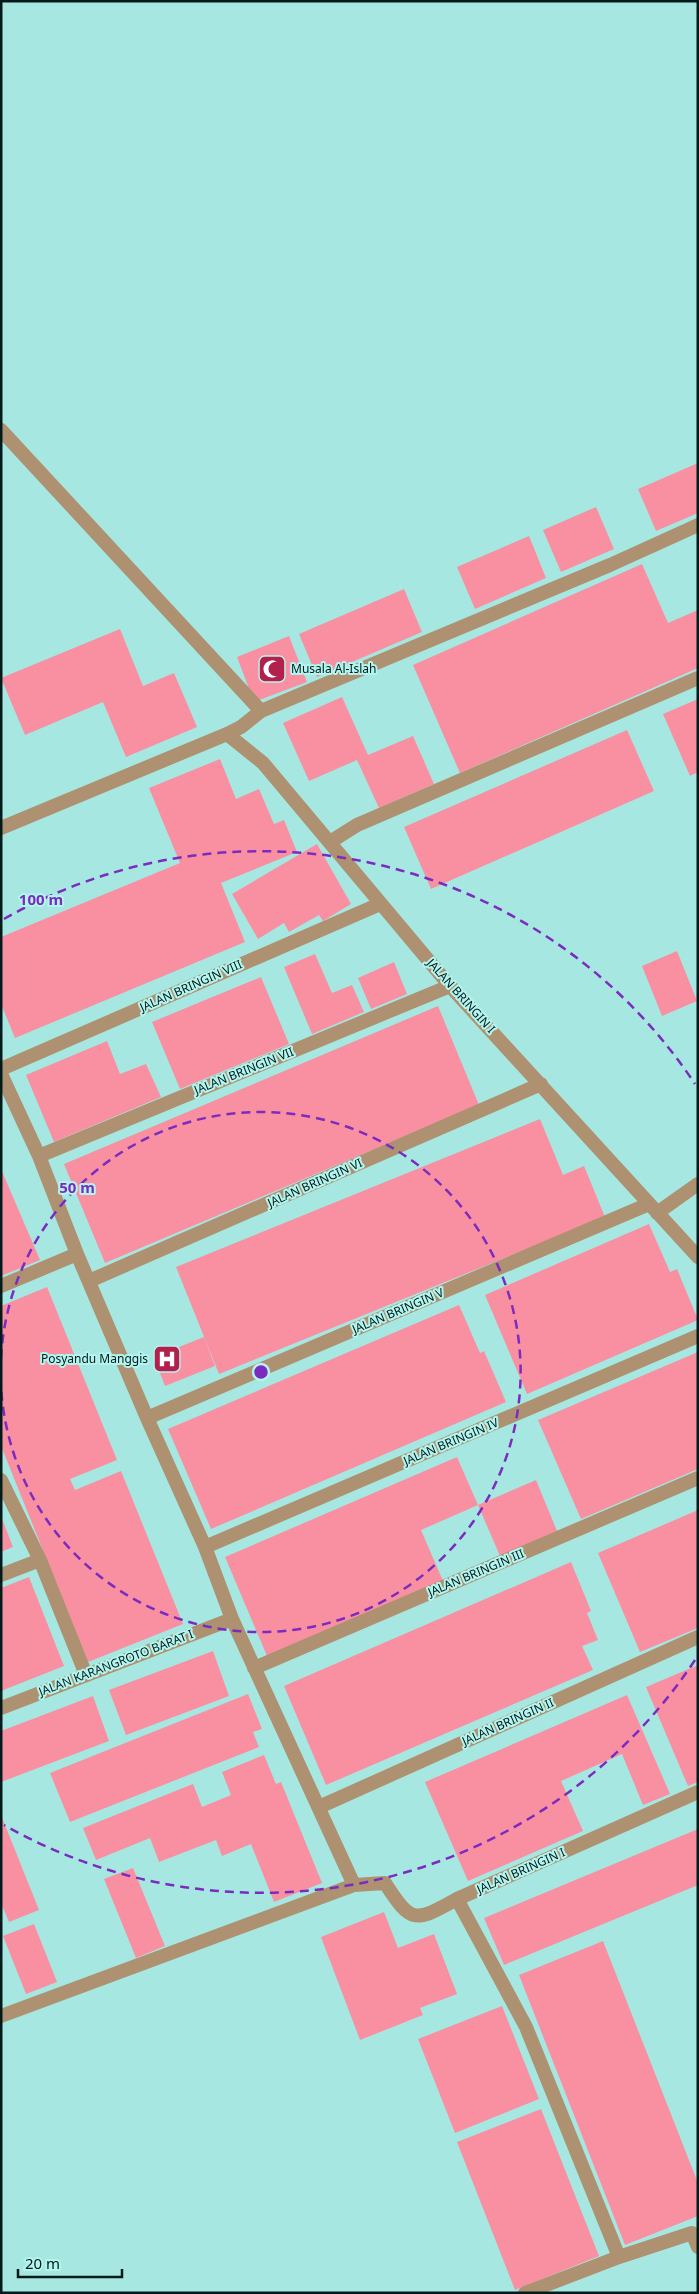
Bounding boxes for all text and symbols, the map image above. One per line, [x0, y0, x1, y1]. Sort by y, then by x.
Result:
mosque icon: Musala Al-Islah [257, 654, 287, 684]
place label: Musala Al-Islah [291, 660, 376, 677]
text: 100 m [19, 889, 63, 909]
street label: JALAN BRINGIN I [423, 954, 499, 1037]
street label: JALAN BRINGIN VIII [136, 955, 245, 1016]
street label: JALAN BRINGIN VII [191, 1043, 296, 1099]
street label: JALAN BRINGIN VI [264, 1154, 365, 1211]
text: 50 m [59, 1177, 95, 1197]
street label: JALAN BRINGIN V [349, 1283, 447, 1338]
hospital icon: Posyandu Manggis [152, 1344, 182, 1374]
place label: Posyandu Manggis [41, 1350, 148, 1367]
centre of rings [252, 1363, 270, 1381]
street label: JALAN BRINGIN IV [400, 1413, 502, 1470]
street label: JALAN BRINGIN III [424, 1545, 526, 1601]
street label: JALAN KARANGROTO BARAT I [35, 1625, 196, 1700]
street label: JALAN BRINGIN II [458, 1694, 556, 1750]
street label: JALAN BRINGIN I [473, 1844, 568, 1898]
scale bar [18, 2246, 121, 2278]
text: 20 m [25, 2253, 60, 2273]

